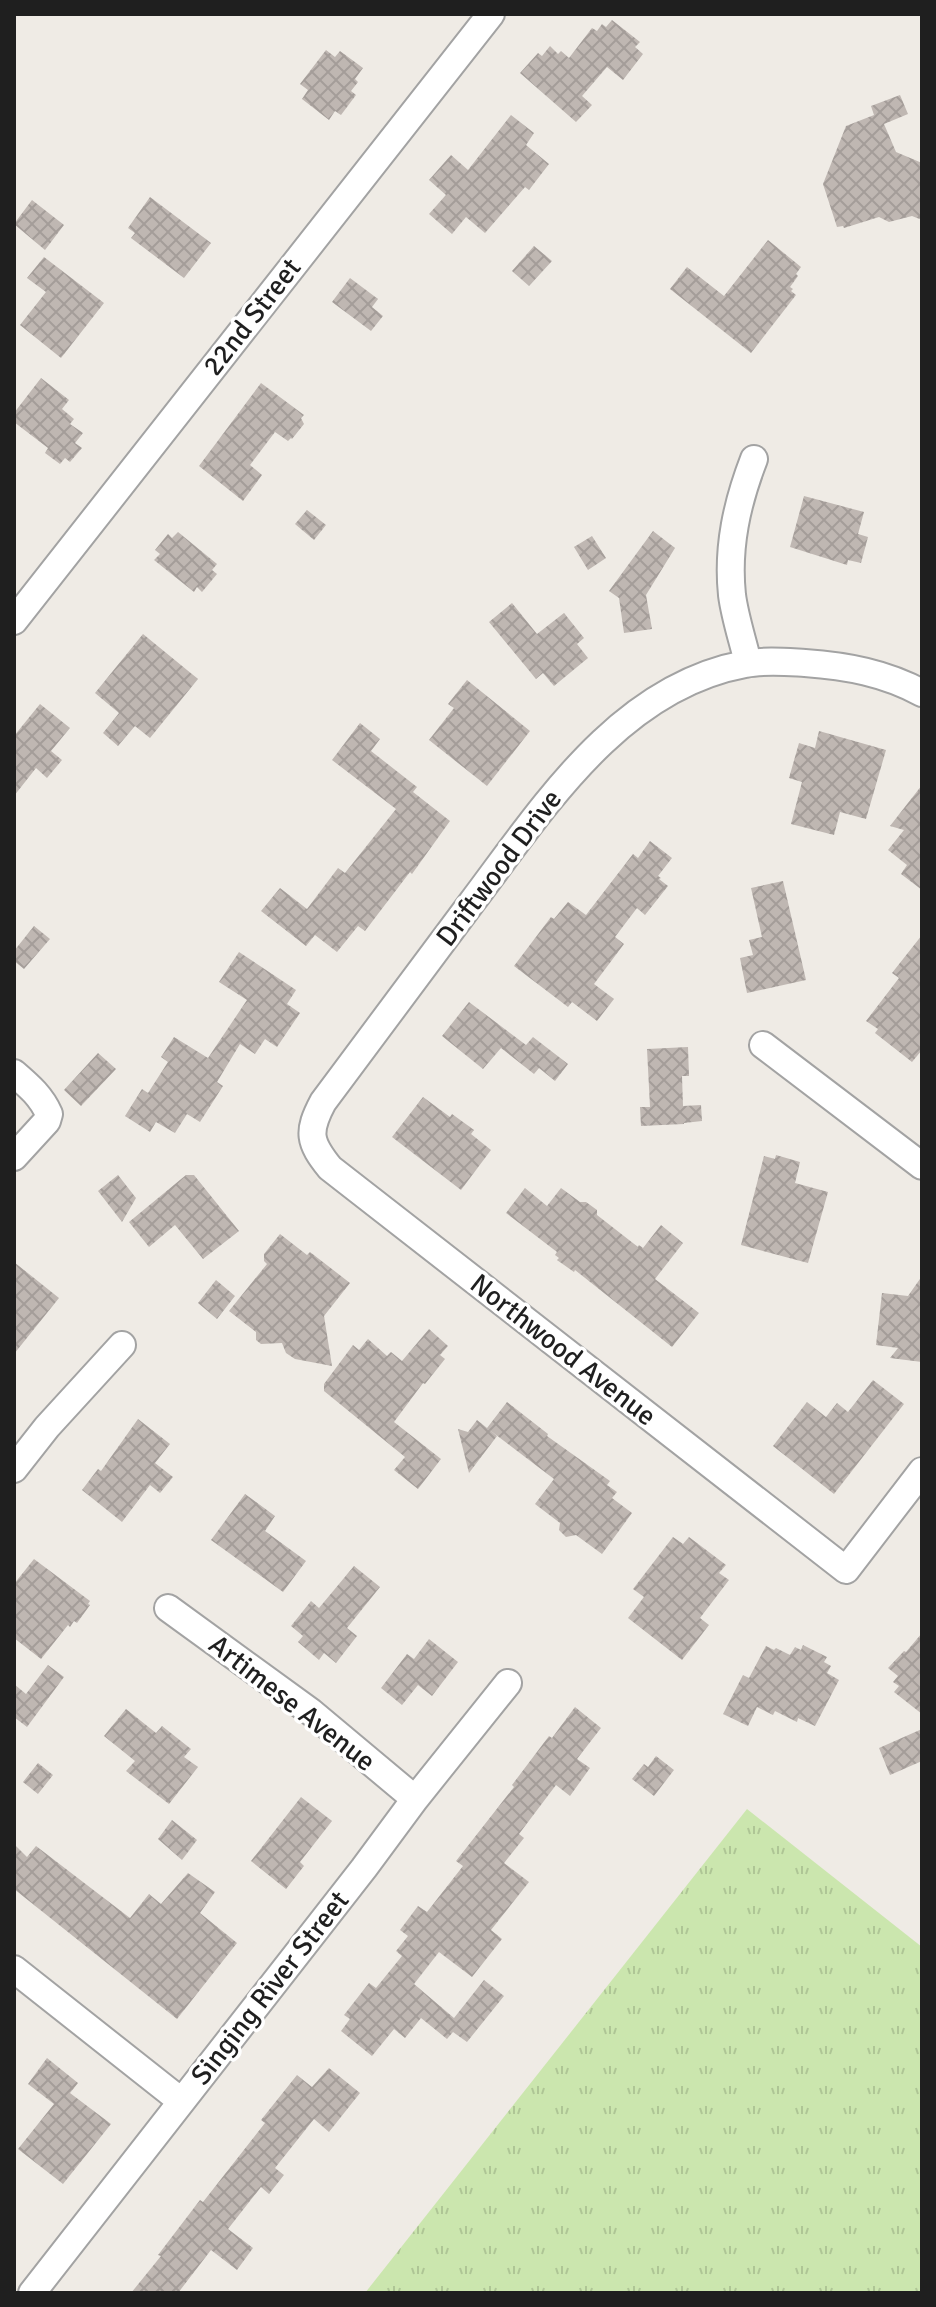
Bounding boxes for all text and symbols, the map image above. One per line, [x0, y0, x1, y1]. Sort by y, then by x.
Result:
street label: 22nd Street [196, 251, 308, 382]
street label: Driftwood Drive [429, 783, 569, 953]
street label: Northwood Avenue [463, 1267, 663, 1433]
street label: Artimese Avenue [202, 1627, 382, 1779]
street label: Singing River Street [184, 1884, 356, 2092]

